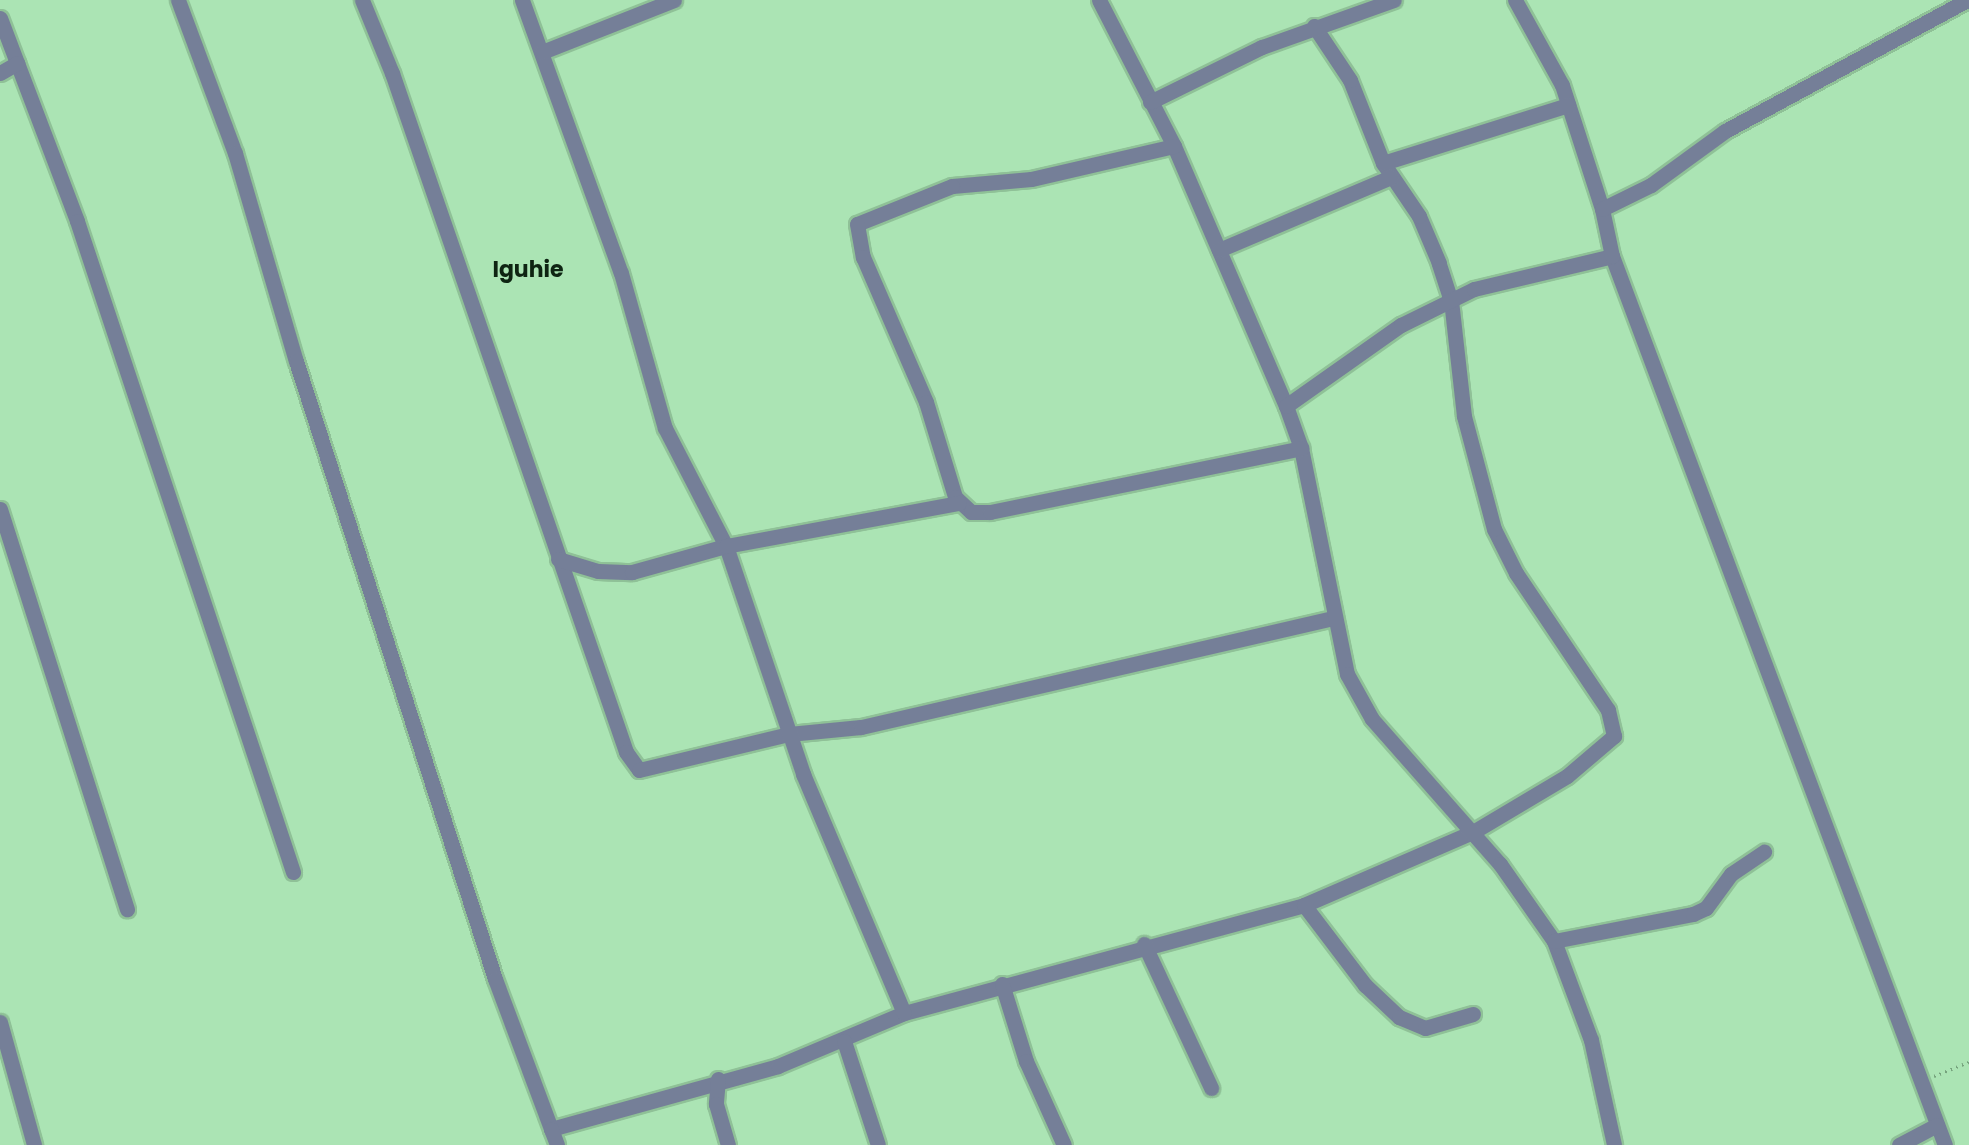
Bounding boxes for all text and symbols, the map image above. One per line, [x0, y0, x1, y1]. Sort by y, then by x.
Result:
district label: Iguhie [492, 257, 564, 283]

